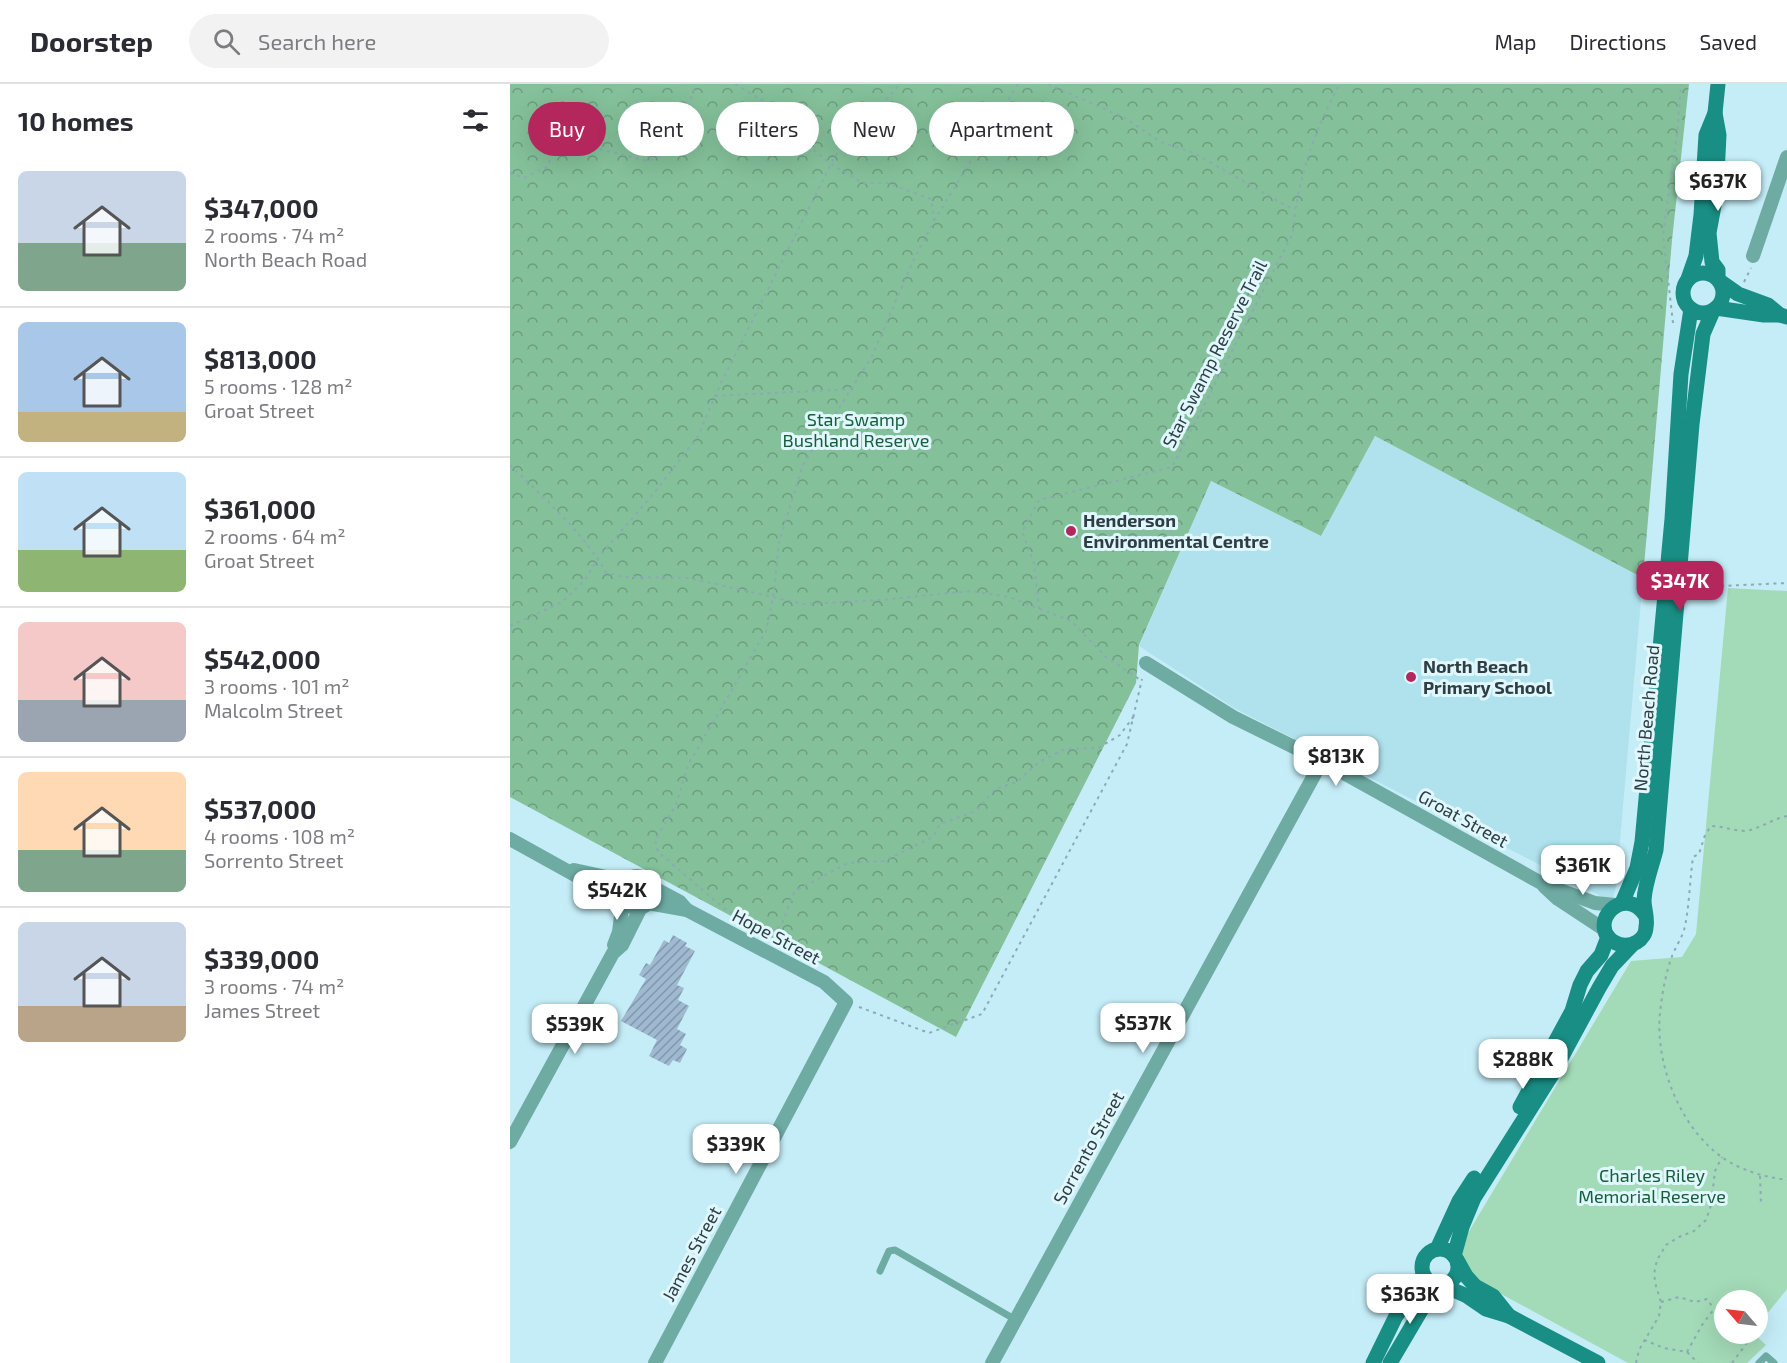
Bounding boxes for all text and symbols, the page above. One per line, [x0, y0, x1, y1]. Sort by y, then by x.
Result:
search box [189, 14, 609, 68]
text: Doorstep [30, 24, 153, 58]
icon: search [210, 25, 243, 58]
text: Search here [258, 28, 376, 54]
text: Map [1494, 29, 1537, 54]
text: Directions [1570, 29, 1666, 54]
text: Saved [1699, 29, 1757, 54]
chip: Buy [528, 102, 606, 156]
chip: Rent [618, 102, 704, 156]
chip: Filters [716, 102, 819, 156]
chip: New [831, 102, 917, 156]
chip: Apartment [929, 102, 1074, 156]
icon: filters [459, 104, 492, 137]
text: 10 homes [18, 105, 134, 136]
pin: $637K [1676, 161, 1760, 212]
text: $637K [1689, 168, 1747, 192]
text: $347,000 [204, 192, 319, 223]
icon: home [66, 195, 138, 267]
text: 2 rooms · 74 m² [204, 223, 344, 247]
text: North Beach Road [204, 247, 367, 271]
street label: Star Swamp Reserve Trail [1157, 255, 1271, 451]
text: $813,000 [204, 343, 317, 374]
icon: home [66, 346, 138, 418]
text: 5 rooms · 128 m² [204, 374, 353, 398]
text: Groat Street [204, 398, 314, 422]
park label: Star Swamp Bushland Reserve [783, 408, 929, 451]
text: $361,000 [204, 493, 316, 524]
icon: home [66, 496, 138, 568]
place label: Henderson Environmental Centre [1083, 509, 1269, 552]
text: 2 rooms · 64 m² [204, 524, 346, 548]
marker: Henderson Environmental Centre [1064, 524, 1078, 538]
text: Groat Street [204, 548, 314, 572]
pin: $347K [1638, 561, 1722, 612]
text: $347K [1651, 568, 1709, 592]
text: $542,000 [204, 643, 321, 674]
street label: North Beach Road [1629, 644, 1663, 792]
icon: home [66, 646, 138, 718]
place label: North Beach Primary School [1423, 655, 1552, 698]
marker: North Beach Primary School [1404, 670, 1418, 684]
text: 3 rooms · 101 m² [204, 674, 350, 698]
text: Malcolm Street [204, 698, 343, 722]
pin: $813K [1294, 736, 1378, 787]
text: $813K [1308, 743, 1364, 767]
street label: Groat Street [1415, 784, 1512, 852]
text: $537,000 [204, 793, 316, 824]
icon: home [66, 796, 138, 868]
text: 4 rooms · 108 m² [204, 824, 355, 848]
pin: $361K [1541, 845, 1625, 896]
text: Sorrento Street [204, 848, 344, 872]
text: $361K [1555, 852, 1611, 876]
pin: $542K [575, 870, 659, 921]
text: $542K [587, 877, 647, 901]
street label: Hope Street [729, 904, 824, 969]
text: $339,000 [204, 943, 319, 974]
icon: home [66, 946, 138, 1018]
text: 3 rooms · 74 m² [204, 974, 344, 998]
text: James Street [204, 998, 320, 1022]
pin: $537K [1101, 1003, 1185, 1054]
pin: $539K [533, 1004, 617, 1055]
text: $537K [1114, 1010, 1172, 1034]
text: $539K [546, 1011, 604, 1035]
pin: $288K [1481, 1039, 1565, 1090]
text: $288K [1493, 1046, 1553, 1070]
street label: Sorrento Street [1048, 1087, 1128, 1208]
pin: $339K [694, 1124, 778, 1175]
text: $339K [707, 1131, 765, 1155]
park label: Charles Riley Memorial Reserve [1578, 1164, 1726, 1207]
street label: James Street [657, 1202, 725, 1305]
pin: $363K [1368, 1274, 1452, 1325]
text: $363K [1381, 1281, 1439, 1305]
north arrow [1714, 1290, 1768, 1344]
map controls [1714, 1290, 1768, 1344]

